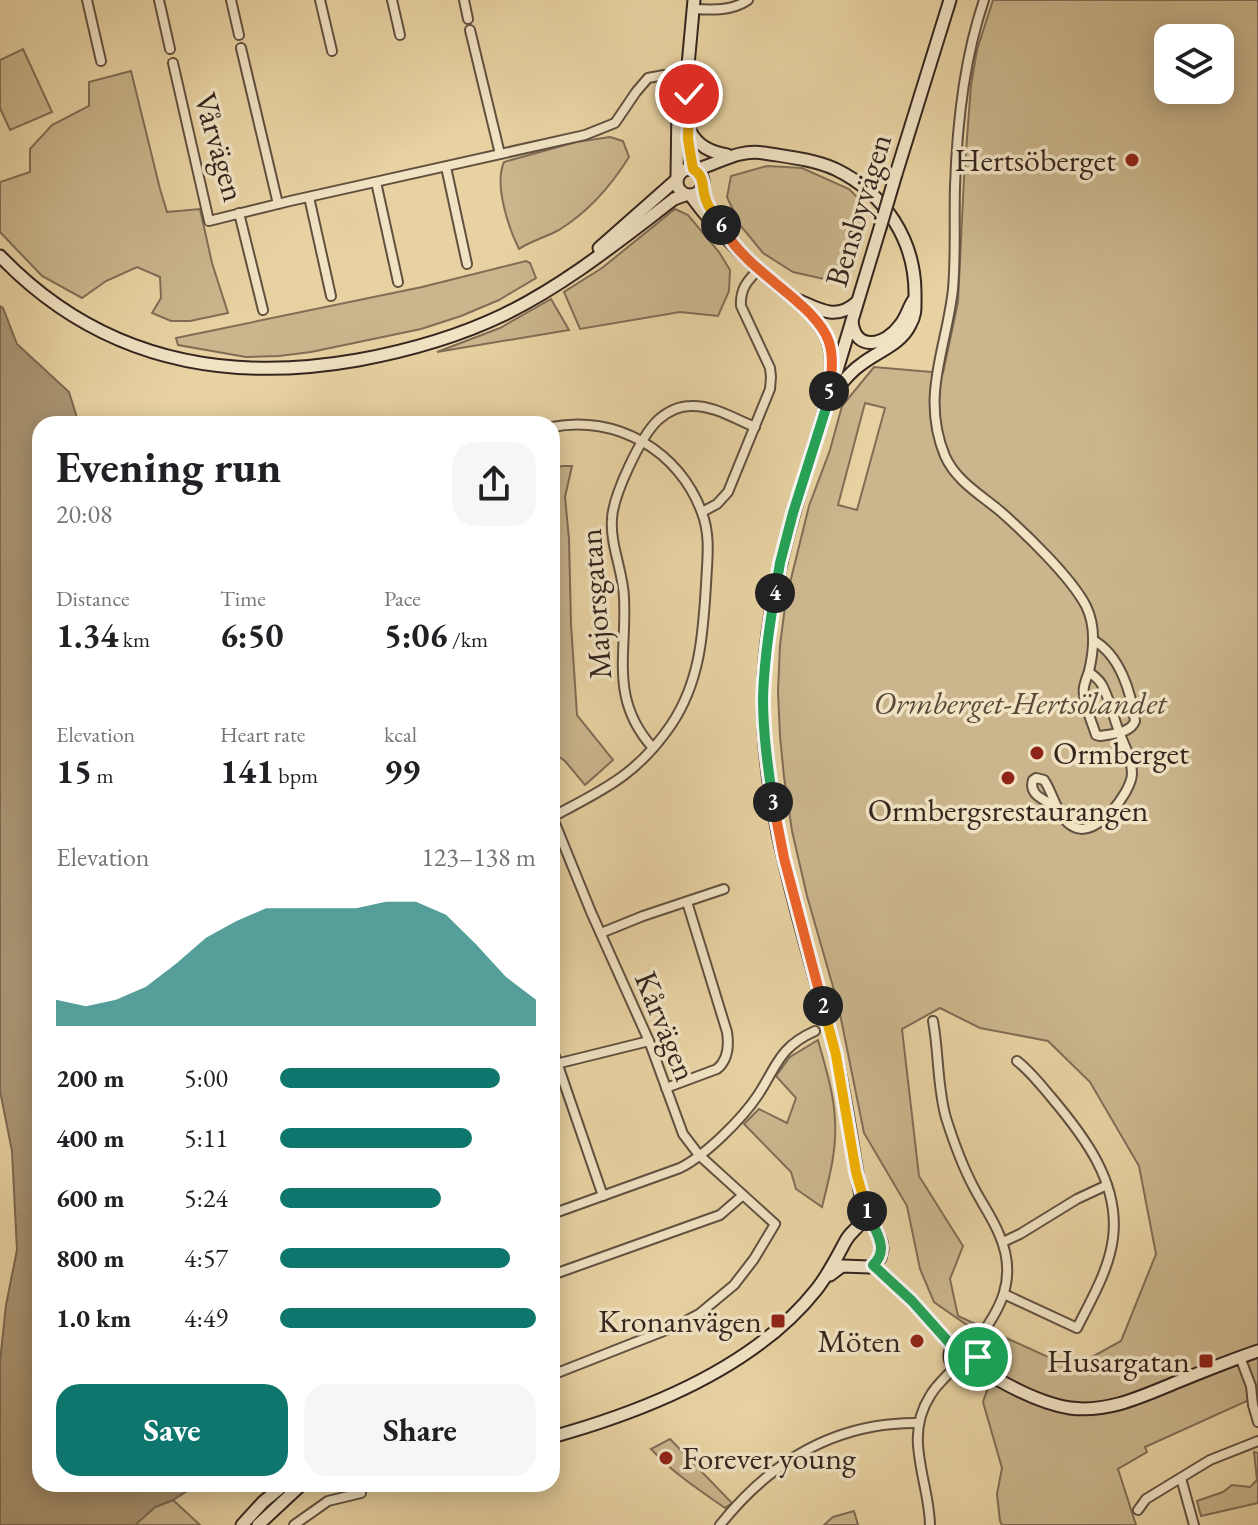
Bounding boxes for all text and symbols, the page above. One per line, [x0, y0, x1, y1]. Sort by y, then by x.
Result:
map controls [1154, 24, 1234, 104]
button: layers [1154, 24, 1234, 104]
pin [655, 60, 723, 128]
icon: check [667, 72, 711, 116]
street label: Vårvägen [184, 88, 256, 206]
street label: Bensbyvägen [815, 128, 901, 292]
place label: Hertsöberget [955, 139, 1116, 181]
marker: Hertsöberget [1123, 151, 1141, 169]
pin: 6 [701, 205, 741, 245]
text: 6 [715, 210, 727, 239]
pin: 5 [809, 371, 849, 411]
text: 5 [823, 376, 835, 405]
text: Evening run [56, 438, 281, 495]
button: share [452, 442, 536, 526]
text: 20:08 [56, 497, 112, 531]
street label: Majorsgatan [569, 527, 621, 681]
pin: 4 [755, 573, 795, 613]
text: 4 [769, 578, 781, 607]
text: Distance [56, 584, 129, 613]
text: Time [220, 584, 266, 613]
text: Pace [384, 584, 421, 613]
text: 1.34 [56, 613, 118, 657]
text: 6:50 [220, 613, 284, 657]
text: 5:06 [384, 613, 448, 657]
text: km [118, 625, 150, 654]
text: /km [448, 625, 488, 654]
park label: Ormberget-Hertsölandet [873, 682, 1168, 724]
text: Elevation [56, 720, 135, 749]
text: Heart rate [220, 720, 305, 749]
text: kcal [384, 720, 417, 749]
place label: Ormberget [1053, 732, 1189, 774]
marker: Ormberget [1028, 744, 1046, 762]
text: 15 [56, 749, 92, 793]
text: 141 [220, 749, 274, 793]
text: 99 [384, 749, 420, 793]
text: m [92, 761, 114, 790]
text: bpm [274, 761, 318, 790]
marker: Ormbergsrestaurangen [999, 769, 1017, 787]
pin: 3 [753, 782, 793, 822]
text: 3 [767, 787, 779, 816]
place label: Ormbergsrestaurangen [868, 789, 1148, 831]
text: Elevation [56, 840, 150, 874]
text: 123–138 m [421, 840, 536, 874]
street label: Kårvägen [625, 965, 707, 1087]
pin: 2 [803, 986, 843, 1026]
text: 2 [817, 991, 829, 1020]
text: 200 m [56, 1061, 124, 1095]
text: 5:00 [184, 1061, 228, 1095]
text: 400 m [56, 1121, 124, 1155]
text: 5:11 [184, 1121, 228, 1155]
text: 600 m [56, 1181, 124, 1215]
text: 5:24 [184, 1181, 228, 1215]
pin: 1 [847, 1191, 887, 1231]
text: 1 [861, 1196, 873, 1225]
text: 800 m [56, 1241, 124, 1275]
text: 4:57 [184, 1241, 228, 1275]
place label: Kronanvägen [598, 1300, 762, 1342]
text: 1.0 km [56, 1301, 131, 1335]
text: 4:49 [184, 1301, 228, 1335]
marker: Kronanvägen [769, 1312, 787, 1330]
place label: Möten [818, 1320, 901, 1362]
pin [944, 1323, 1012, 1391]
marker: Möten [908, 1332, 926, 1350]
icon: arrive [956, 1335, 1000, 1379]
place label: Husargatan [1047, 1340, 1190, 1382]
marker: Husargatan [1197, 1352, 1215, 1370]
button: Save [56, 1384, 288, 1476]
button: Share [304, 1384, 536, 1476]
place label: Forever young [682, 1437, 857, 1479]
marker: Forever young [657, 1449, 675, 1467]

